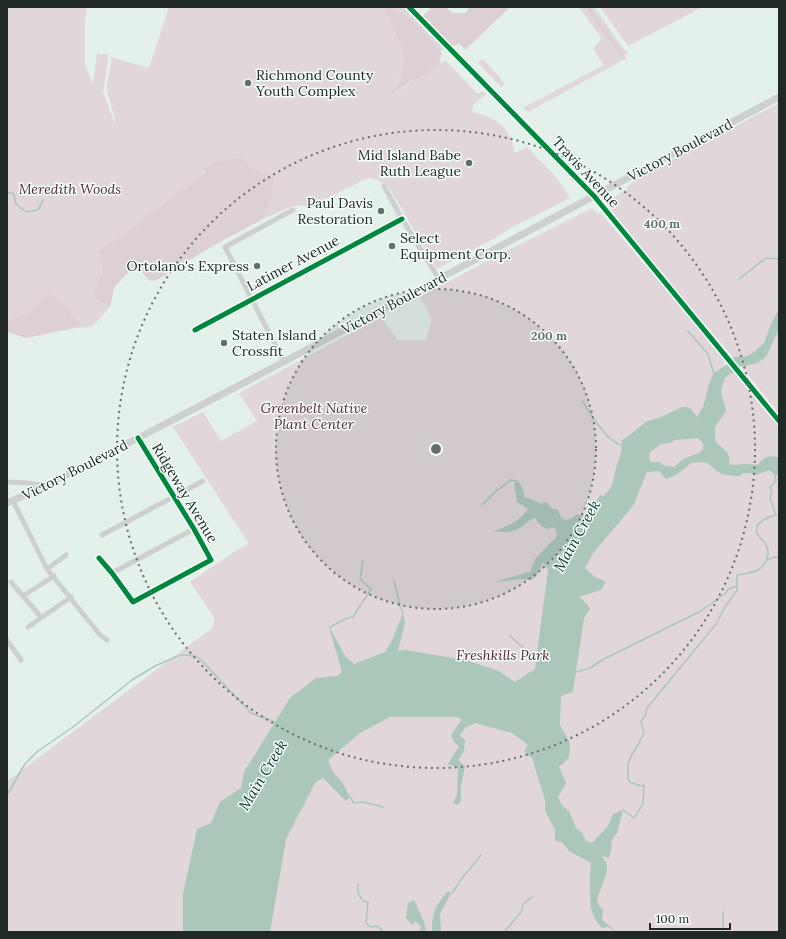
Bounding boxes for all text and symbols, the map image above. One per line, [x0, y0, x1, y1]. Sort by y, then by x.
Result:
place label: Richmond County Youth Complex [255, 66, 374, 100]
marker: Richmond County Youth Complex [243, 78, 253, 88]
street label: Victory Boulevard [624, 115, 736, 186]
street label: Travis Avenue [549, 133, 624, 212]
place label: Mid Island Babe Ruth League [358, 146, 461, 180]
marker: Mid Island Babe Ruth League [464, 158, 474, 168]
park label: Meredith Woods [19, 180, 121, 198]
place label: Paul Davis Restoration [297, 194, 373, 228]
marker: Paul Davis Restoration [376, 206, 386, 216]
text: 400 m [644, 216, 680, 231]
place label: Select Equipment Corp. [400, 229, 511, 263]
street label: Latimer Avenue [244, 231, 343, 295]
marker: Select Equipment Corp. [387, 241, 397, 251]
place label: Ortolano's Express [127, 257, 249, 275]
marker: Ortolano's Express [252, 261, 262, 271]
street label: Victory Boulevard [338, 268, 450, 339]
place label: Staten Island Crossfit [232, 326, 317, 360]
text: 200 m [531, 328, 567, 343]
marker: Staten Island Crossfit [219, 338, 229, 348]
park label: Greenbelt Native Plant Center [260, 399, 368, 433]
street label: Victory Boulevard [18, 436, 131, 505]
street label: Ridgeway Avenue [148, 440, 222, 546]
centre of rings [429, 442, 443, 456]
water label: Main Creek [549, 496, 604, 575]
park label: Freshkills Park [456, 646, 550, 664]
water label: Main Creek [234, 736, 291, 813]
scale bar [650, 905, 730, 931]
text: 100 m [656, 911, 689, 926]

